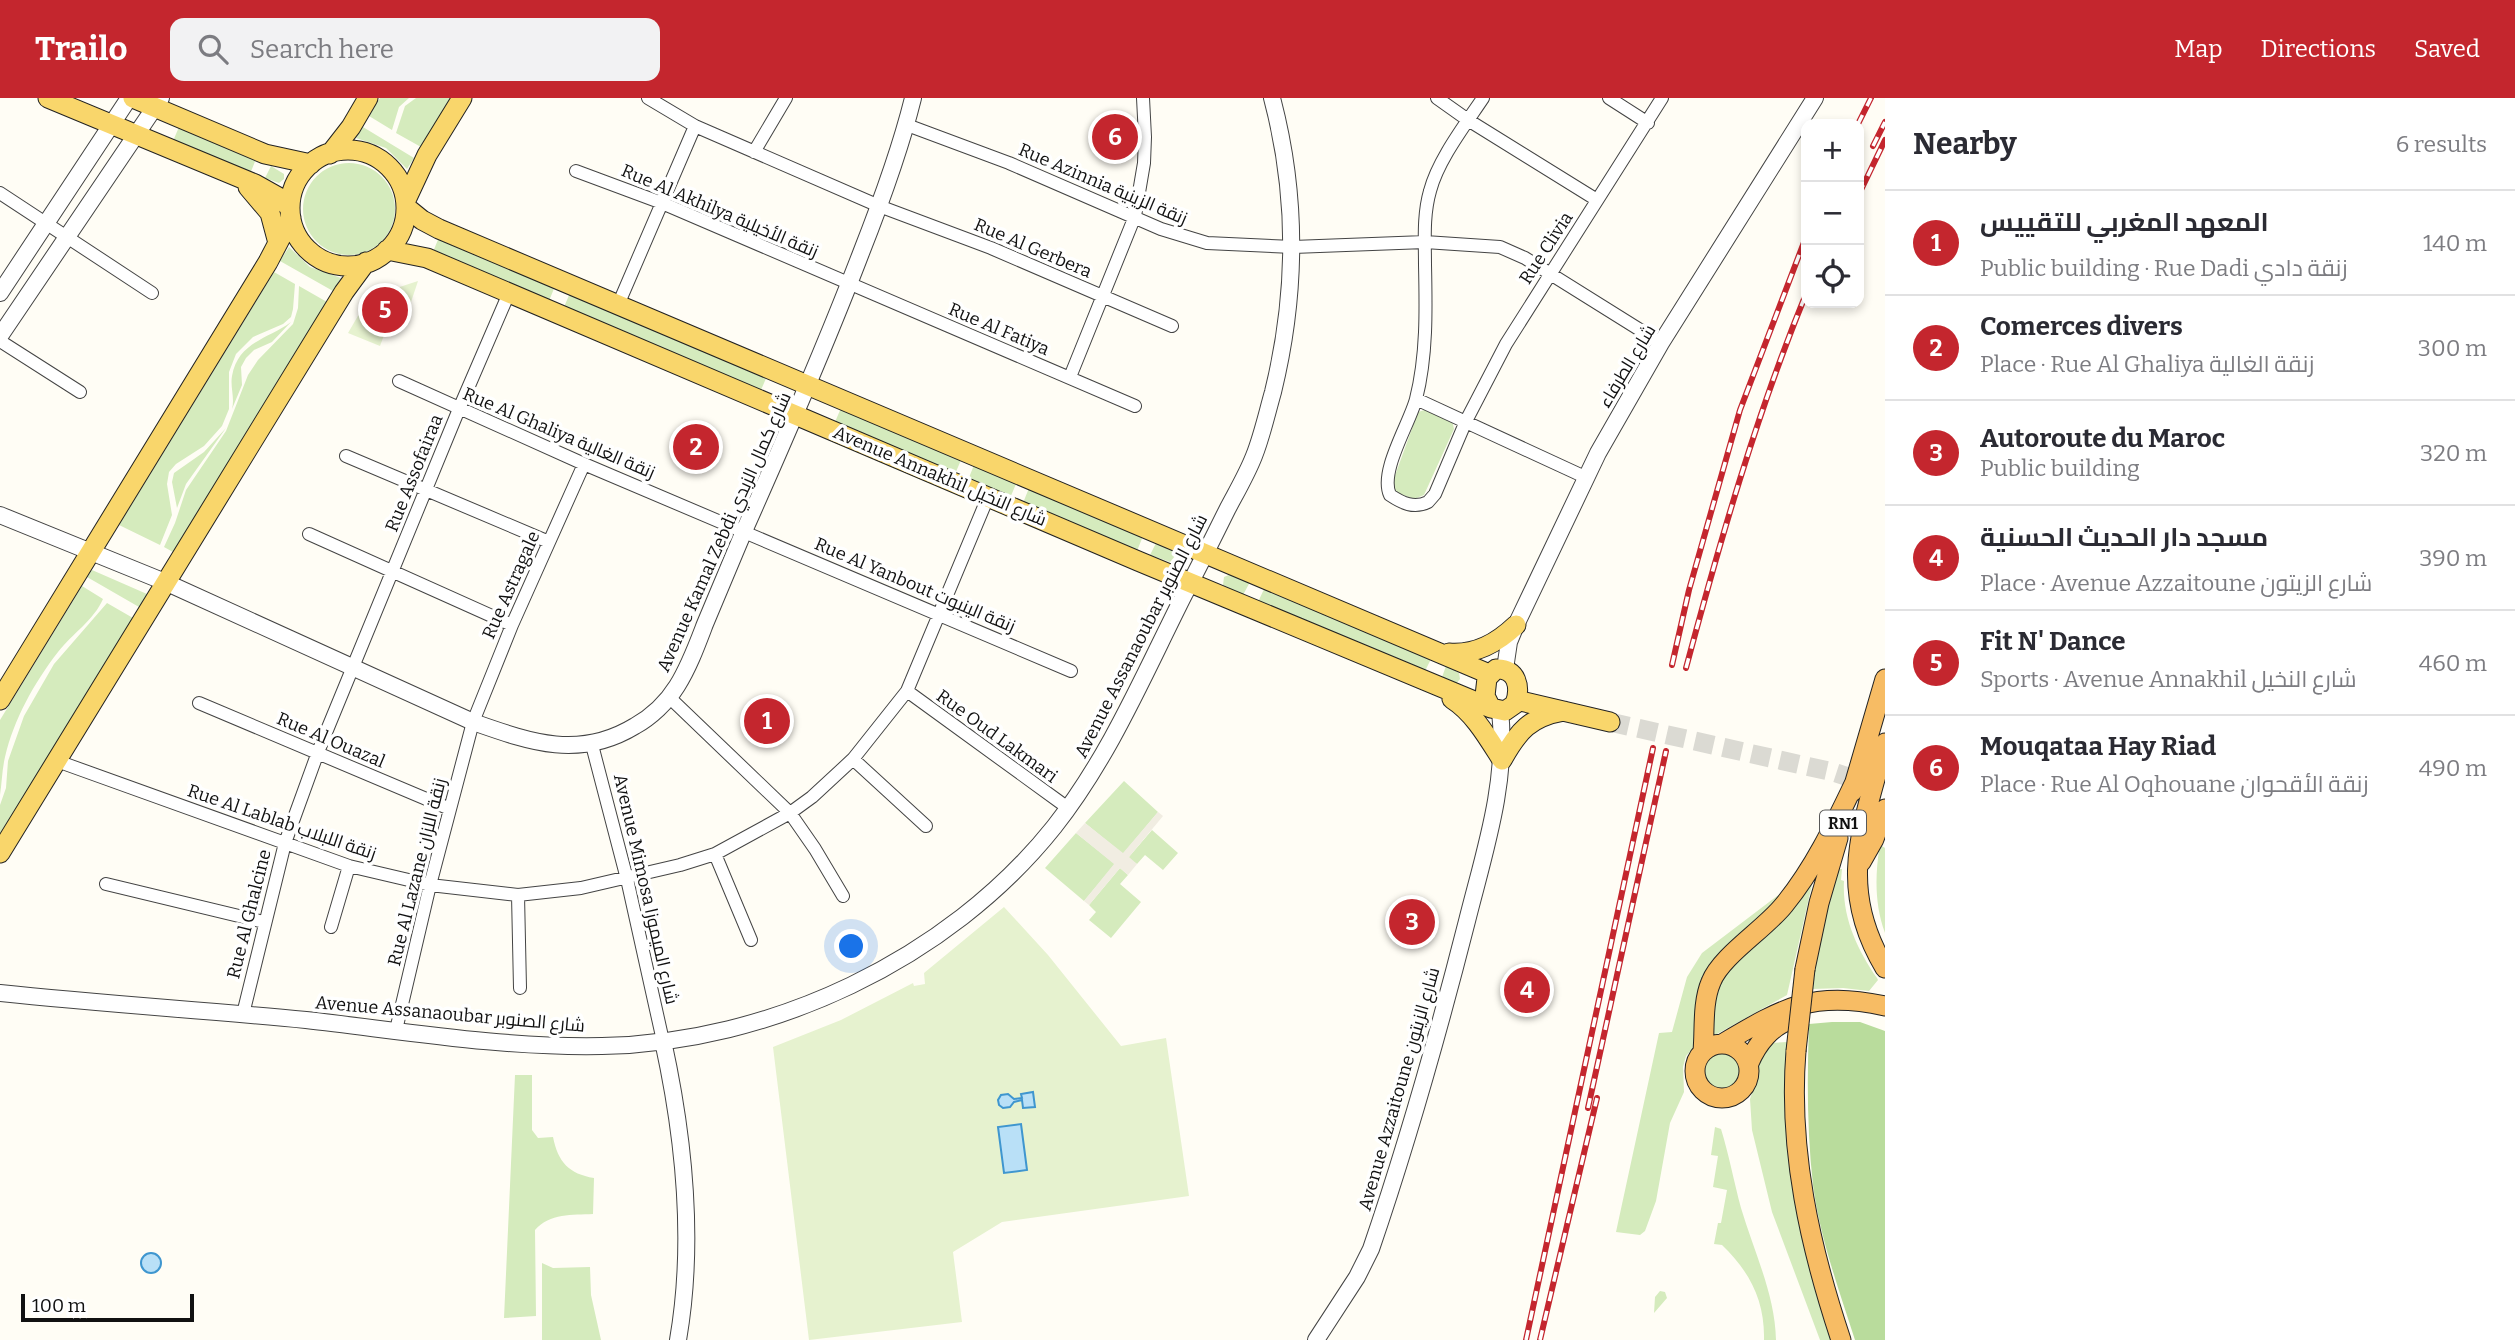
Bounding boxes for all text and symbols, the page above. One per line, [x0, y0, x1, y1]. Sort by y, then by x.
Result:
search box [170, 18, 660, 81]
text: Trailo [35, 29, 128, 69]
icon: search [194, 30, 232, 68]
text: Search here [250, 34, 394, 65]
text: Map [2174, 35, 2223, 63]
text: Directions [2261, 35, 2376, 63]
text: Saved [2414, 35, 2480, 63]
pin: 6 [1092, 111, 1138, 163]
map controls [1801, 119, 1864, 308]
button: + [1801, 119, 1864, 182]
text: Nearby [1913, 126, 2017, 162]
text: 6 results [2396, 130, 2487, 158]
street label: Rue Azinnia زنقة الزينية [1015, 138, 1191, 230]
street label: Rue Al Akhilya زنقة الأخيلية [618, 159, 822, 263]
button: − [1801, 182, 1864, 245]
text: المعهد المغربي للتقييس [1980, 207, 2269, 238]
street label: Rue Clivia [1514, 208, 1578, 288]
street label: Rue Al Gerbera [971, 213, 1095, 283]
text: 1 [1931, 229, 1941, 257]
text: 140 m [2423, 229, 2487, 257]
button: locate [1801, 245, 1864, 308]
text: Public building · Rue Dadi زنقة دادي [1980, 254, 2348, 282]
pin: 5 [362, 284, 408, 336]
street label: Rue Al Fatiya [945, 298, 1053, 360]
text: Comerces divers [1980, 311, 2183, 342]
street label: شارع الطرفاء [1594, 320, 1661, 412]
text: 2 [1930, 334, 1942, 362]
text: 300 m [2418, 334, 2487, 362]
text: Place · Rue Al Ghaliya زنقة الغالية [1980, 350, 2314, 378]
street label: Rue Al Ghaliya زنقة الغالية [460, 382, 658, 484]
street label: Avenue Kamal Zebdi شارع كمال الزبدي [652, 389, 799, 676]
street label: Rue Assofairaa [380, 411, 448, 535]
pin: 2 [673, 421, 719, 473]
street label: Avenue Annakhil شارع النخيل [830, 421, 1050, 532]
text: Autoroute du Maroc [1980, 423, 2225, 454]
text: 3 [1929, 439, 1943, 467]
text: 320 m [2420, 439, 2487, 467]
text: Public building [1980, 454, 2140, 482]
street label: Avenue Assanaoubar شارع الصنوبر [1070, 510, 1213, 762]
text: مسجد دار الحديث الحسنية [1980, 522, 2268, 553]
street label: Rue Astragale [477, 528, 545, 642]
street label: Rue Al Yanbout زنقة الينبوت [811, 533, 1019, 637]
text: 4 [1929, 544, 1943, 572]
text: 390 m [2419, 544, 2487, 572]
text: Place · Avenue Azzaitoune شارع الزيتون [1980, 569, 2372, 597]
text: Fit N' Dance [1980, 626, 2126, 657]
text: 5 [1930, 649, 1942, 677]
text: 460 m [2419, 649, 2487, 677]
text: Sports · Avenue Annakhil شارع النخيل [1980, 665, 2357, 693]
street label: Rue Oud Lakmari [932, 685, 1062, 787]
pin: 1 [744, 695, 790, 747]
street label: Rue Al Ouazal [274, 707, 388, 773]
text: Mouqataa Hay Riad [1980, 731, 2216, 762]
text: 6 [1929, 754, 1943, 782]
text: 490 m [2419, 754, 2487, 782]
text: Place · Rue Al Oqhouane زنقة الأقحوان [1980, 770, 2369, 798]
street label: Avenue Mimosa شارع الميموزا [608, 772, 683, 1007]
street label: Rue Al Lazane زنقة اللزان [383, 776, 451, 968]
street label: Rue Al Lablab زنقة اللبلاب [185, 779, 379, 865]
road number: RN1 [1820, 810, 1866, 836]
street label: Rue Al Ghalcine [222, 847, 276, 981]
pin: 3 [1389, 896, 1435, 948]
your location [834, 929, 868, 963]
pin: 4 [1504, 964, 1550, 1016]
street label: Avenue Azzaitoune شارع الزيتون [1354, 965, 1445, 1213]
street label: Avenue Assanaoubar شارع الصنوبر [314, 991, 586, 1038]
scale bar [21, 1291, 194, 1323]
text: 100 m [32, 1294, 86, 1317]

